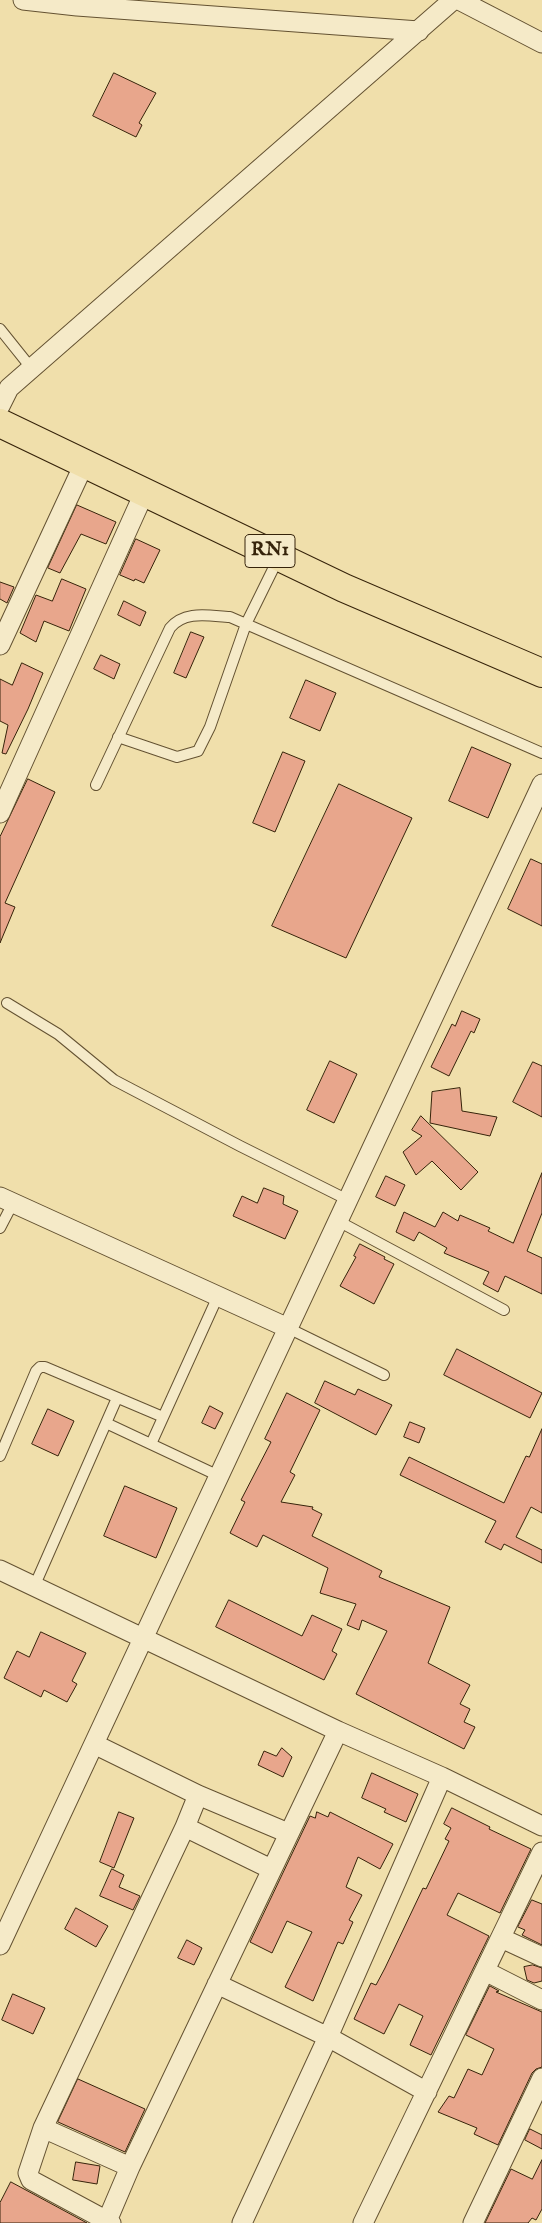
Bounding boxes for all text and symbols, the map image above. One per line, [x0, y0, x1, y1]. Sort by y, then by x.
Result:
road number: RN1 [245, 534, 295, 568]

